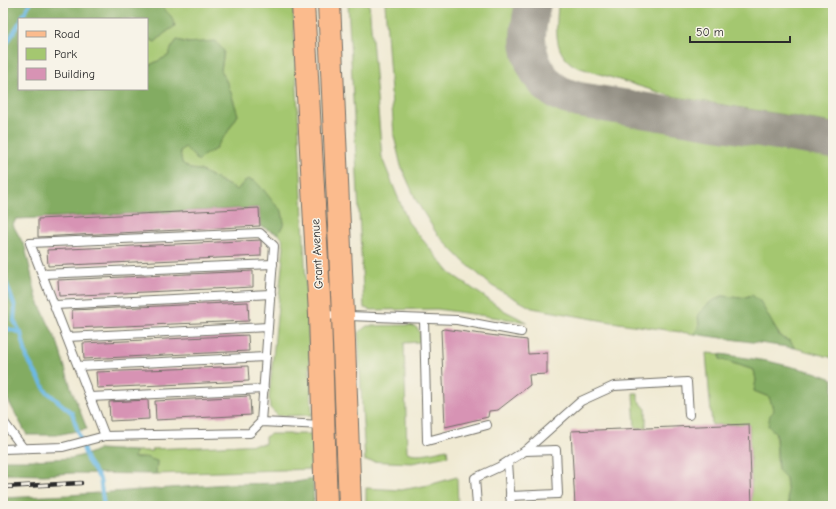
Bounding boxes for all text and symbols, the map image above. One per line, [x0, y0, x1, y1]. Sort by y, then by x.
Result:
legend [18, 18, 148, 90]
scale bar [690, 18, 790, 44]
text: 50 m [696, 25, 724, 39]
text: Road [54, 27, 80, 41]
text: Park [54, 47, 77, 61]
text: Building [54, 67, 95, 81]
street label: Grant Avenue [308, 219, 326, 289]

